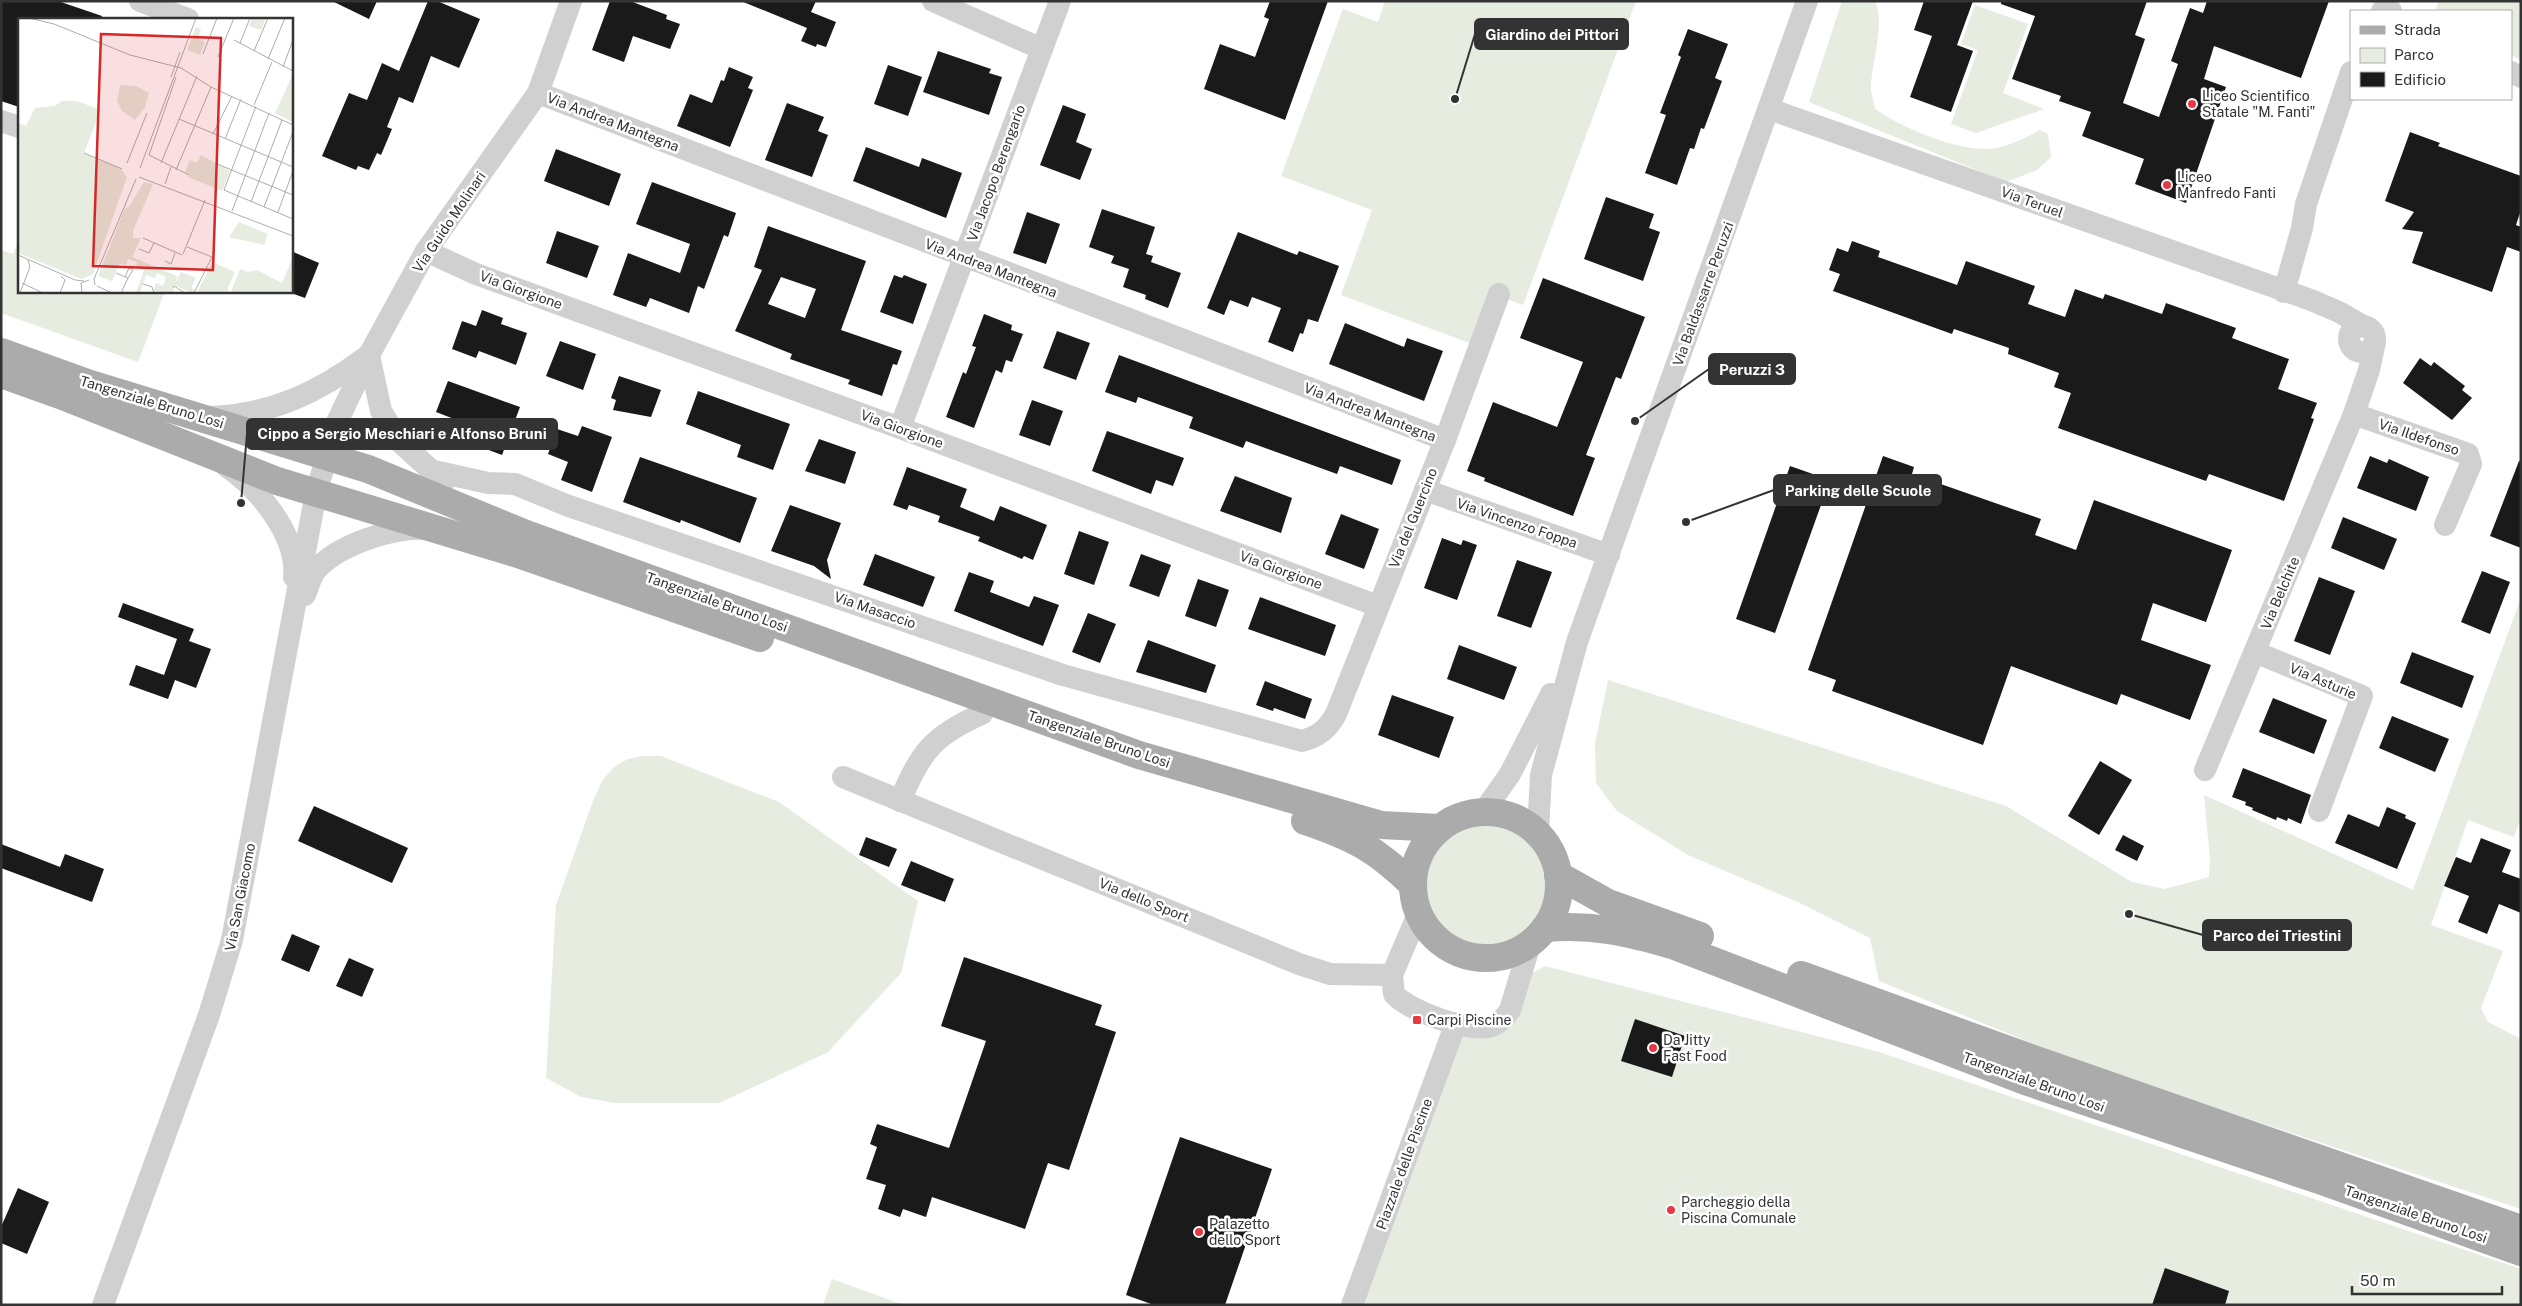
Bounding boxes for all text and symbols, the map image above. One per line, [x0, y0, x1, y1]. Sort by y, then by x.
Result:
legend [2350, 10, 2512, 100]
inset map [18, 18, 292, 292]
callout: Giardino dei Pittori [1475, 19, 1628, 49]
text: Strada [2394, 21, 2441, 38]
text: Giardino dei Pittori [1485, 26, 1619, 43]
text: Parco [2394, 46, 2434, 63]
text: Edificio [2394, 71, 2446, 88]
place label: Liceo Scientifico Statale "M. Fanti" [2202, 88, 2315, 120]
street label: Via Andrea Mantegna [545, 89, 681, 155]
marker: Liceo Scientifico Statale "M. Fanti" [2186, 98, 2198, 110]
street label: Via Jacopo Berengario [964, 102, 1028, 243]
street label: Via Guido Molinari [409, 169, 489, 275]
place label: Liceo Manfredo Fanti [2177, 169, 2276, 201]
marker: Liceo Manfredo Fanti [2161, 179, 2173, 191]
street label: Via Teruel [1999, 183, 2065, 221]
street label: Via Baldassarre Peruzzi [1669, 220, 1737, 368]
street label: Via Andrea Mantegna [923, 235, 1059, 301]
street label: Via Giorgione [477, 268, 565, 312]
callout: Peruzzi 3 [1709, 354, 1795, 384]
text: Peruzzi 3 [1719, 361, 1785, 378]
street label: Tangenziale Bruno Losi [78, 373, 226, 431]
street label: Via Andrea Mantegna [1302, 379, 1438, 445]
street label: Via Giorgione [858, 407, 946, 451]
street label: Via Ildefonso [2377, 416, 2462, 458]
callout: Cippo a Sergio Meschiari e Alfonso Bruni [247, 419, 557, 449]
text: Cippo a Sergio Meschiari e Alfonso Bruni [257, 425, 547, 442]
street label: Via del Guercino [1386, 466, 1440, 570]
callout: Parking delle Scuole [1774, 475, 1941, 505]
text: Parking delle Scuole [1785, 482, 1931, 499]
street label: Via Vincenzo Foppa [1455, 495, 1579, 551]
street label: Via Giorgione [1237, 548, 1325, 592]
street label: Via Belchite [2257, 554, 2303, 632]
street label: Tangenziale Bruno Losi [644, 569, 790, 635]
street label: Via Masaccio [832, 589, 918, 631]
street label: Via Asturie [2287, 660, 2359, 702]
street label: Tangenziale Bruno Losi [1026, 707, 1172, 771]
street label: Via San Giacomo [222, 842, 258, 952]
street label: Via dello Sport [1097, 875, 1191, 925]
callout: Parco dei Triestini [2203, 920, 2351, 950]
text: Parco dei Triestini [2213, 927, 2341, 944]
place label: Carpi Piscine [1427, 1012, 1512, 1028]
marker: Carpi Piscine [1411, 1014, 1423, 1026]
place label: Da Jitty Fast Food [1663, 1032, 1727, 1064]
marker: Da Jitty Fast Food [1647, 1042, 1659, 1054]
street label: Tangenziale Bruno Losi [1961, 1049, 2107, 1115]
street label: Piazzale delle Piscine [1373, 1096, 1435, 1232]
street label: Tangenziale Bruno Losi [2343, 1182, 2489, 1246]
place label: Parcheggio della Piscina Comunale [1681, 1194, 1796, 1226]
marker: Parcheggio della Piscina Comunale [1665, 1204, 1677, 1216]
place label: Palazetto dello Sport [1209, 1216, 1281, 1248]
marker: Palazetto dello Sport [1193, 1226, 1205, 1238]
scale bar [2352, 1264, 2502, 1296]
text: 50 m [2360, 1272, 2395, 1289]

